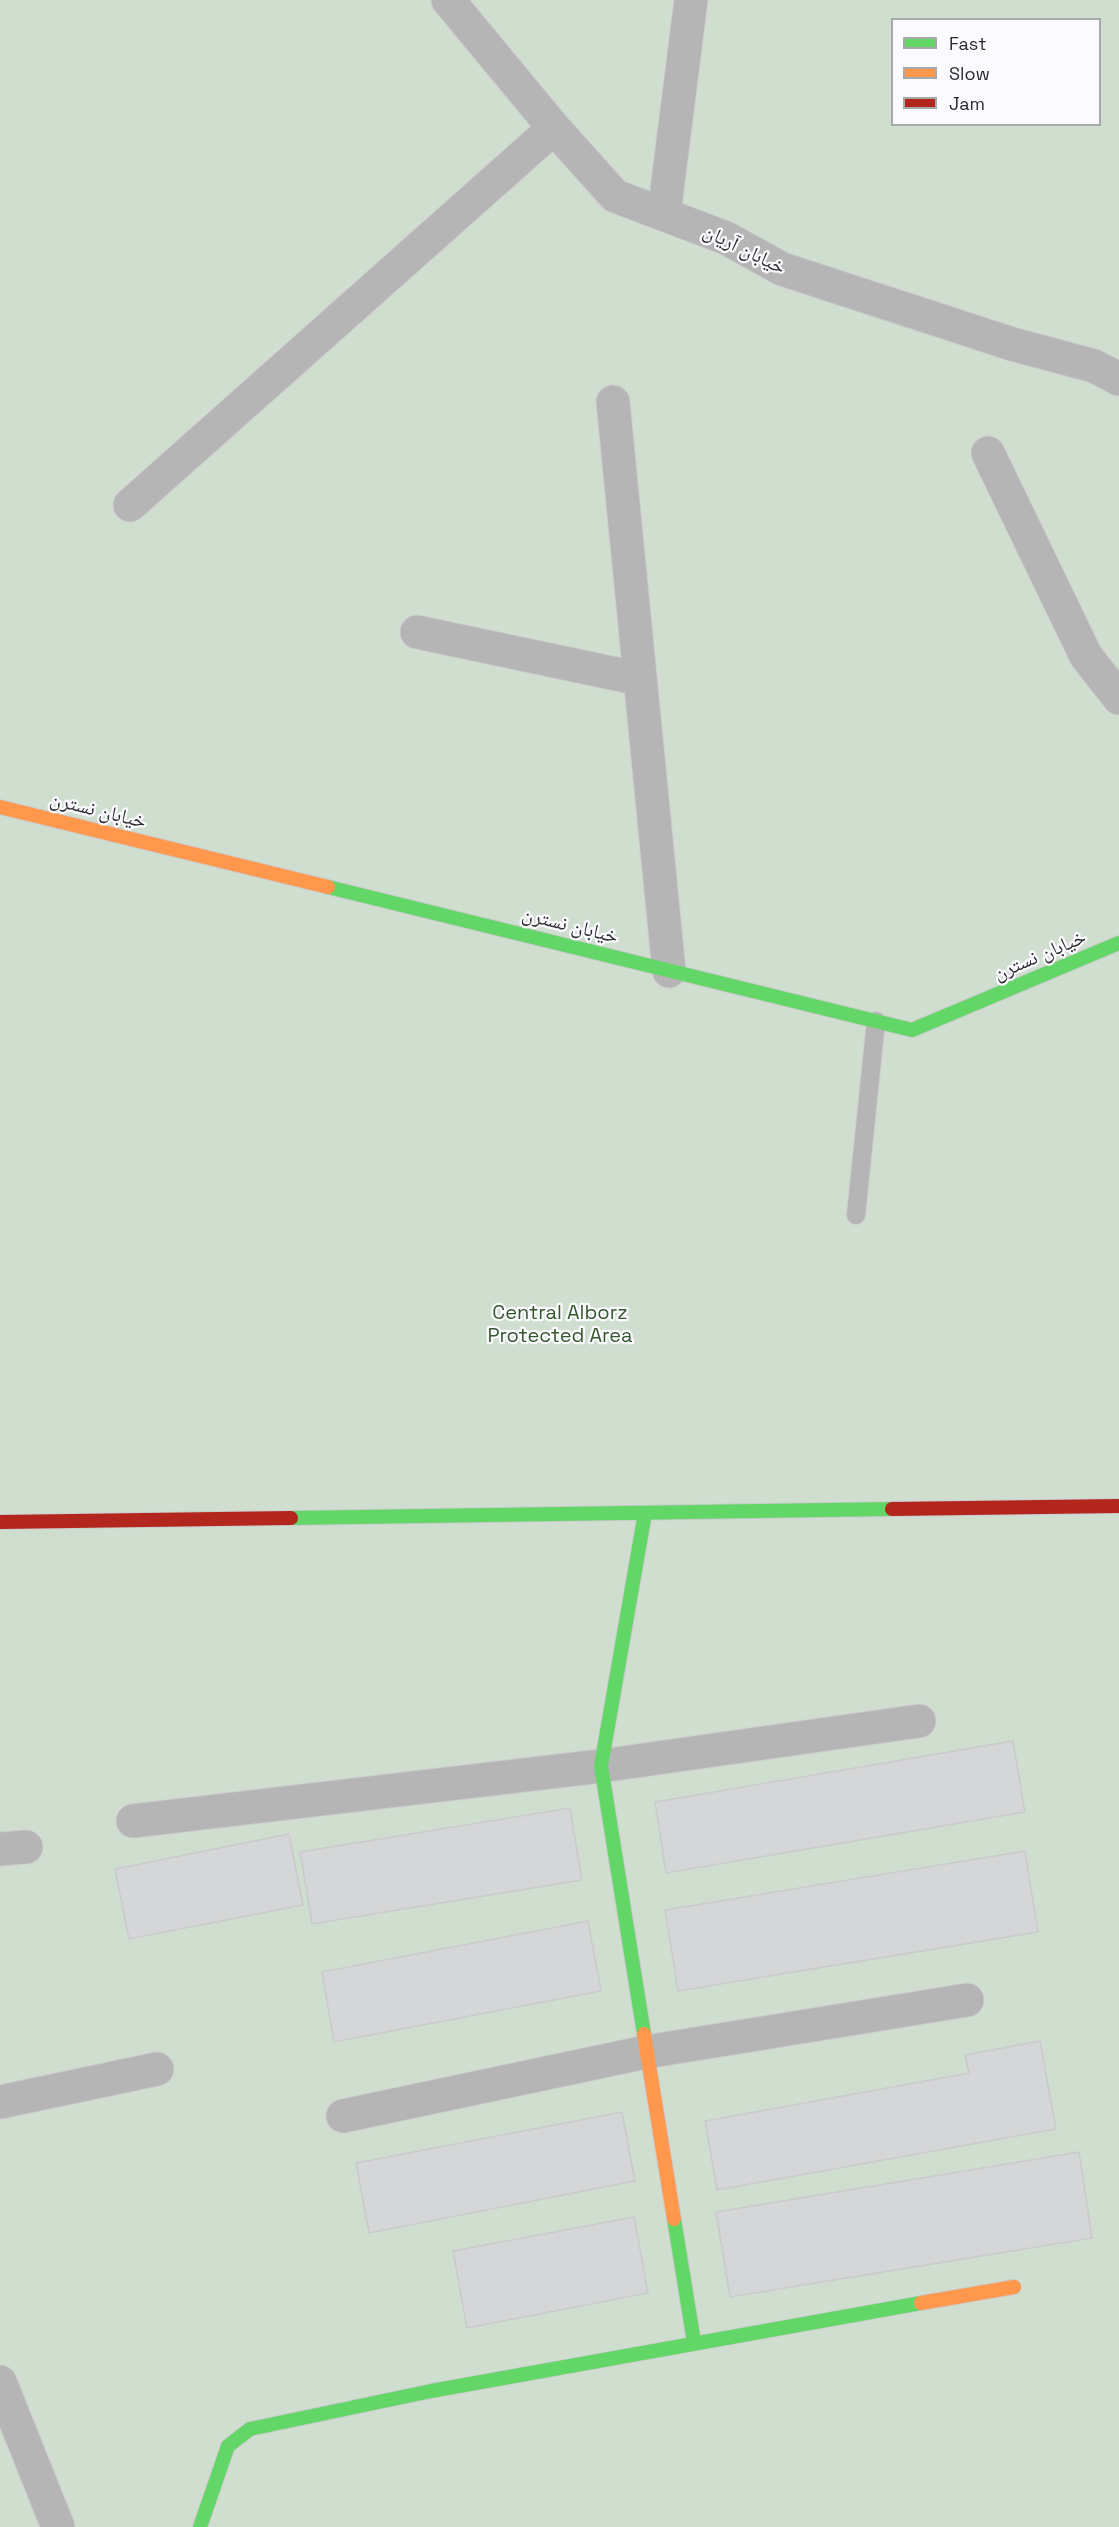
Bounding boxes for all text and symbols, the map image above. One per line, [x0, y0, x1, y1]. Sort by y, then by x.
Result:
legend [891, 18, 1101, 126]
text: Fast [949, 32, 986, 55]
text: Slow [949, 62, 990, 85]
text: Jam [949, 92, 985, 115]
street label: خیابان آریان [699, 220, 789, 280]
street label: خیابان نسترن [47, 787, 149, 835]
street label: خیابان نسترن [519, 902, 621, 950]
street label: خیابان نسترن [990, 926, 1090, 986]
park label: Central Alborz Protected Area [487, 1302, 633, 1349]

